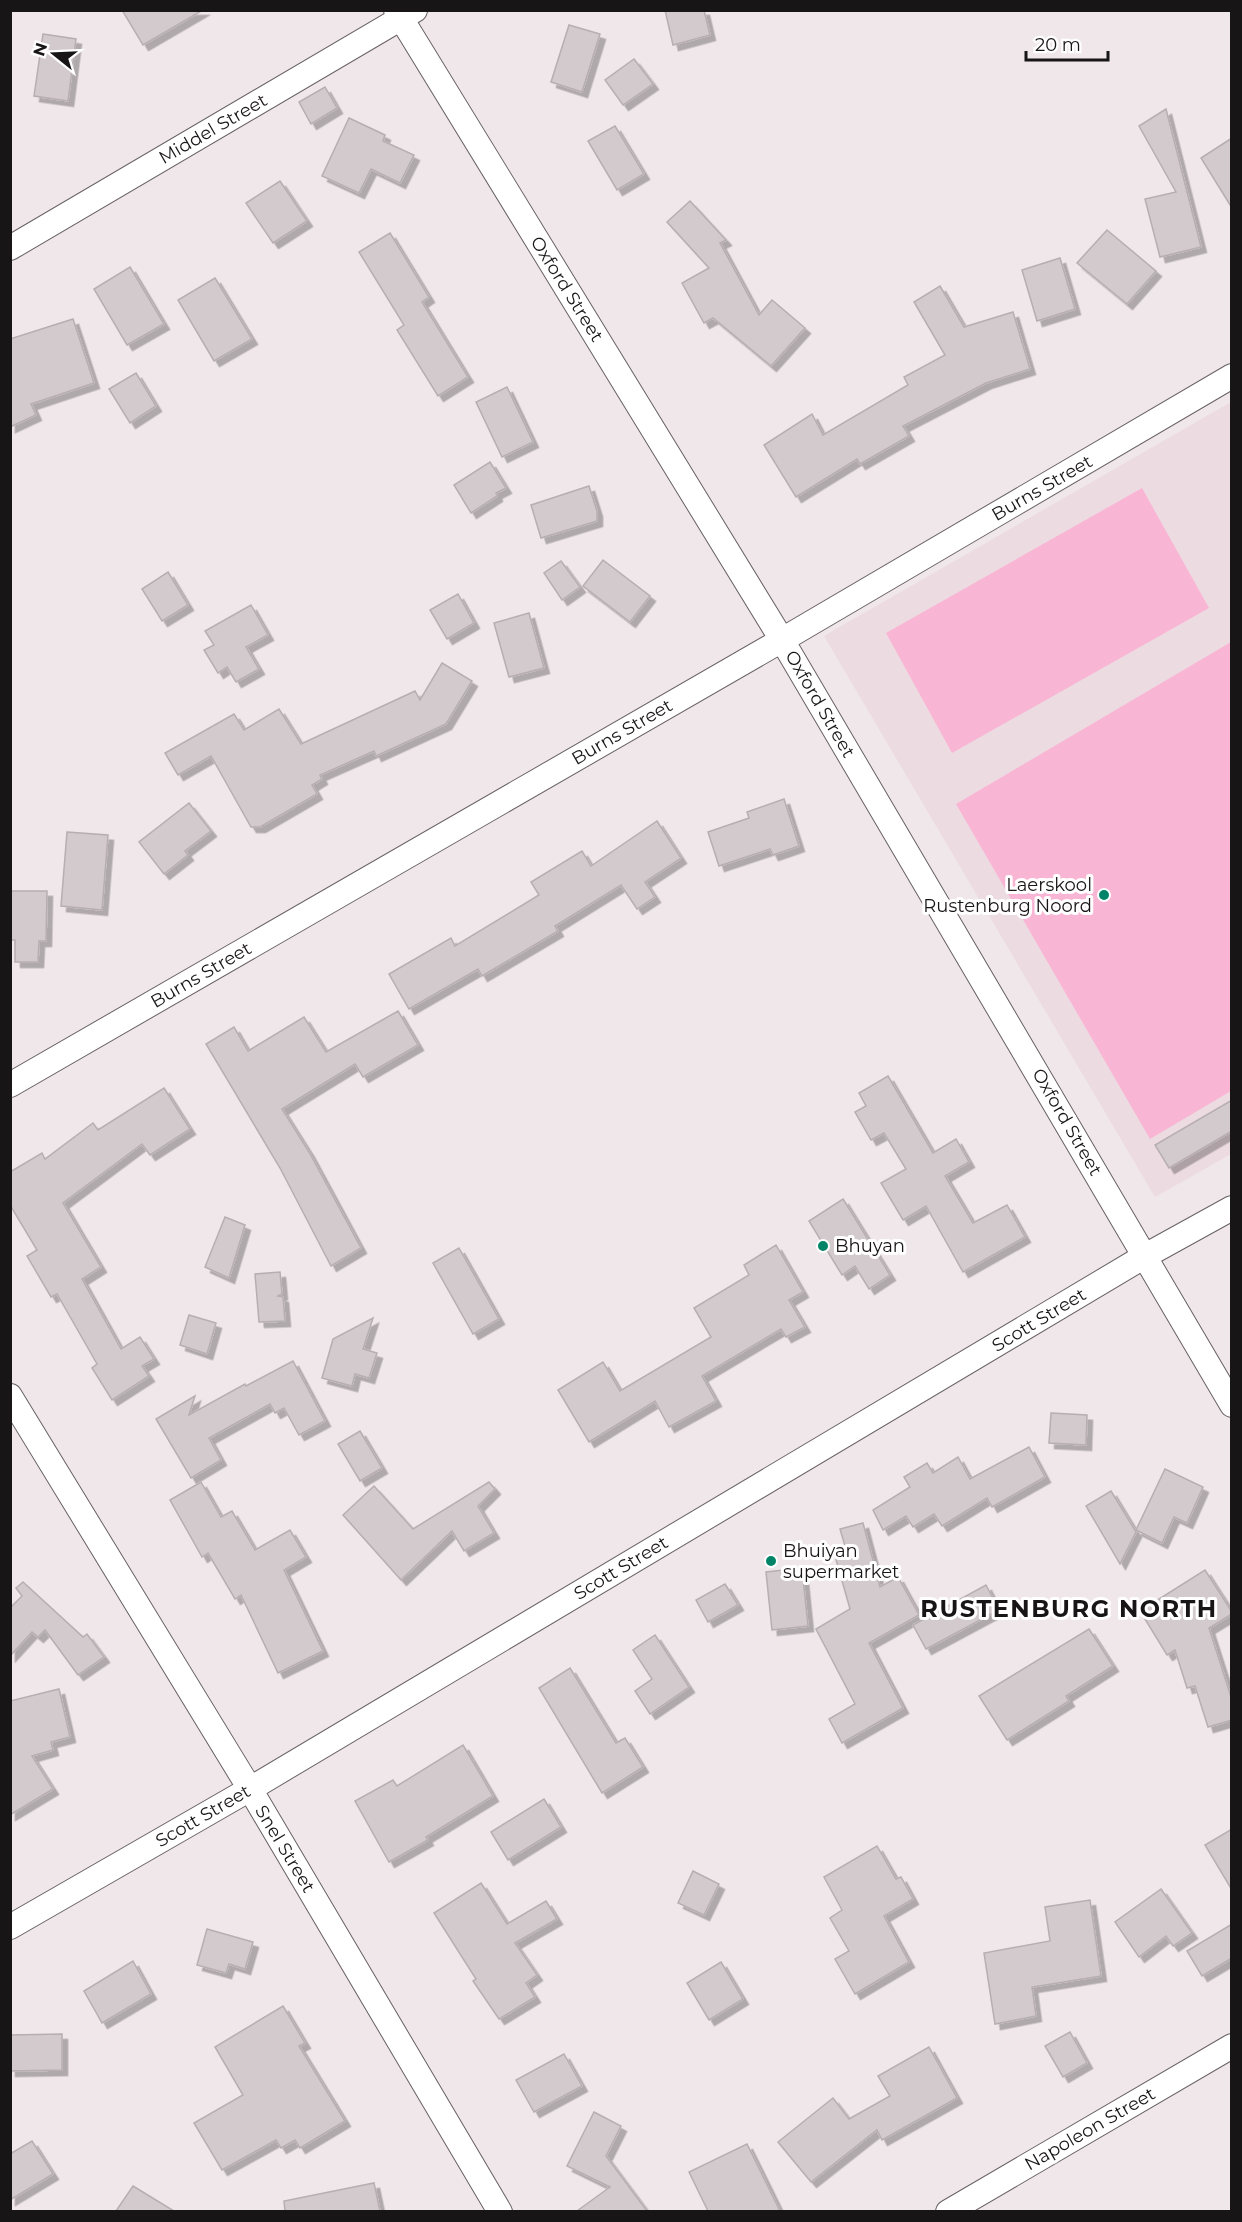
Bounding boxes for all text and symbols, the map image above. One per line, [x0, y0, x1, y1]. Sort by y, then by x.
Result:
north arrow [24, 24, 84, 84]
scale bar [1026, 24, 1108, 62]
text: 20 m [1035, 34, 1081, 56]
text: N [29, 40, 51, 59]
street label: Middel Street [155, 89, 271, 169]
street label: Oxford Street [526, 232, 608, 346]
street label: Burns Street [988, 450, 1096, 526]
street label: Oxford Street [780, 647, 860, 761]
street label: Burns Street [568, 694, 676, 770]
place label: Laerskool Rustenburg Noord [923, 874, 1092, 917]
marker: Laerskool Rustenburg Noord [1097, 888, 1111, 902]
street label: Burns Street [147, 937, 255, 1013]
street label: Oxford Street [1027, 1065, 1107, 1179]
place label: Bhuyan [835, 1235, 905, 1257]
marker: Bhuyan [816, 1239, 830, 1253]
street label: Scott Street [988, 1283, 1090, 1357]
street label: Scott Street [570, 1531, 672, 1605]
place label: Bhuiyan supermarket [783, 1540, 899, 1583]
marker: Bhuiyan supermarket [764, 1554, 778, 1568]
district label: RUSTENBURG NORTH [920, 1594, 1218, 1623]
street label: Scott Street [152, 1780, 254, 1852]
street label: Snel Street [250, 1801, 320, 1897]
street label: Napoleon Street [1021, 2083, 1159, 2175]

